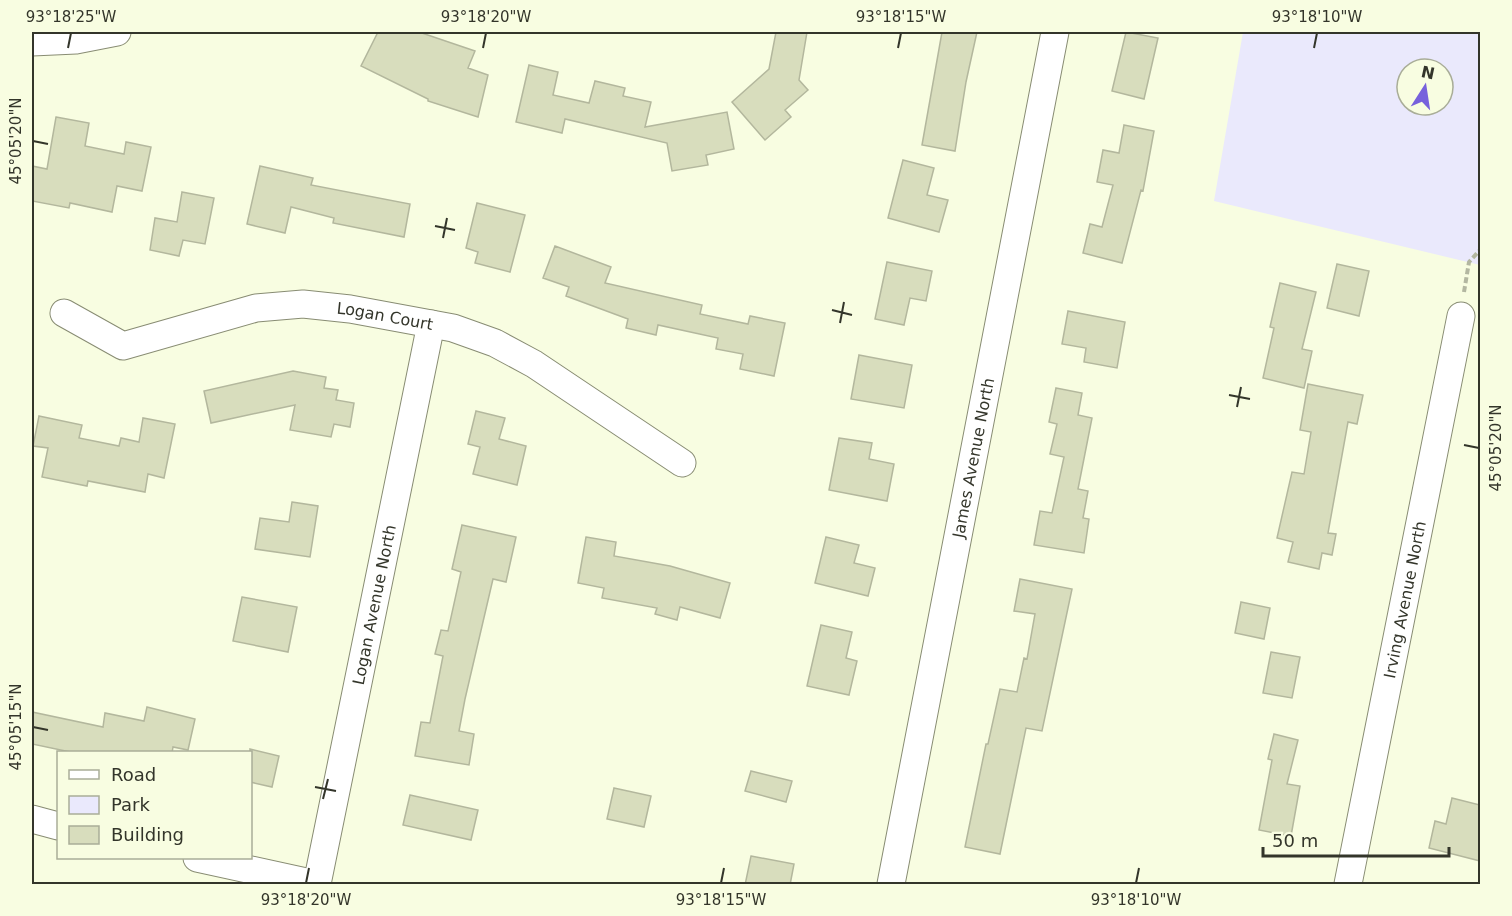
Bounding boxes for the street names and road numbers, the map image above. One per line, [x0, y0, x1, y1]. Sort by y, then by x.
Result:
street label: Logan Court [336, 299, 435, 334]
street label: James Avenue North [949, 376, 998, 541]
street label: Irving Avenue North [1380, 519, 1430, 680]
street label: Logan Avenue North [349, 523, 400, 687]

